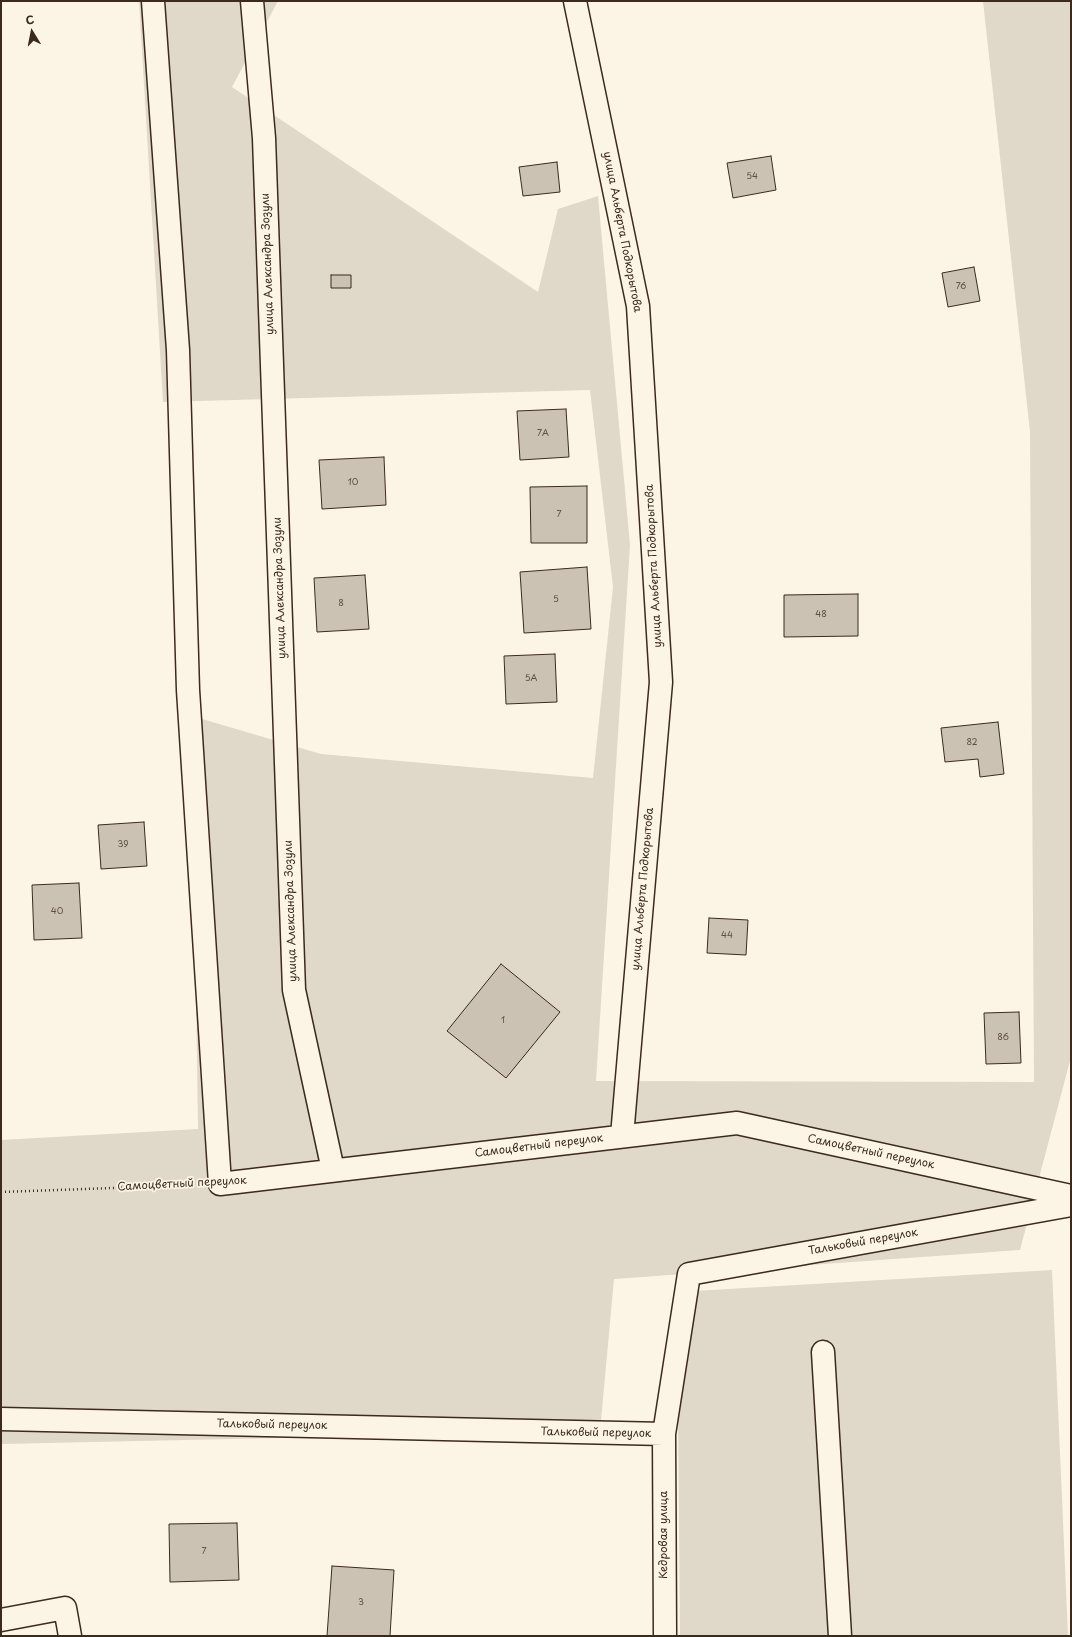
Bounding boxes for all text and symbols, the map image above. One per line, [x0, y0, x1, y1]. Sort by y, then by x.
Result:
text: С [24, 11, 35, 29]
north arrow [12, 12, 52, 52]
street label: улица Альберта Подкорытова [600, 150, 644, 314]
house number: 54 [746, 172, 758, 182]
street label: улица Александра Зозули [259, 193, 277, 335]
house number: 76 [956, 282, 966, 292]
house number: 7А [537, 429, 549, 439]
house number: 10 [348, 478, 358, 488]
street label: улица Альберта Подкорытова [643, 484, 665, 648]
house number: 7 [556, 510, 562, 520]
street label: улица Александра Зозули [271, 517, 289, 659]
house number: 5 [553, 595, 559, 605]
house number: 8 [338, 599, 344, 609]
house number: 48 [815, 610, 827, 620]
house number: 5А [525, 674, 537, 684]
house number: 82 [966, 738, 978, 748]
street label: улица Альберта Подкорытова [629, 807, 657, 971]
house number: 39 [117, 840, 129, 850]
street label: улица Александра Зозули [282, 840, 300, 982]
house number: 40 [51, 907, 63, 917]
house number: 44 [721, 931, 733, 941]
house number: 1 [501, 1016, 505, 1026]
house number: 86 [997, 1033, 1009, 1043]
street label: Самоцветный переулок [474, 1132, 604, 1160]
street label: Самоцветный переулок [806, 1132, 936, 1172]
street label: Самоцветный переулок [117, 1174, 247, 1194]
street label: Тальковый переулок [807, 1226, 919, 1258]
street label: Тальковый переулок [216, 1417, 328, 1433]
street label: Тальковый переулок [540, 1425, 652, 1441]
street label: Кедровая улица [657, 1491, 671, 1579]
house number: 7 [201, 1547, 207, 1557]
house number: 3 [358, 1598, 364, 1608]

